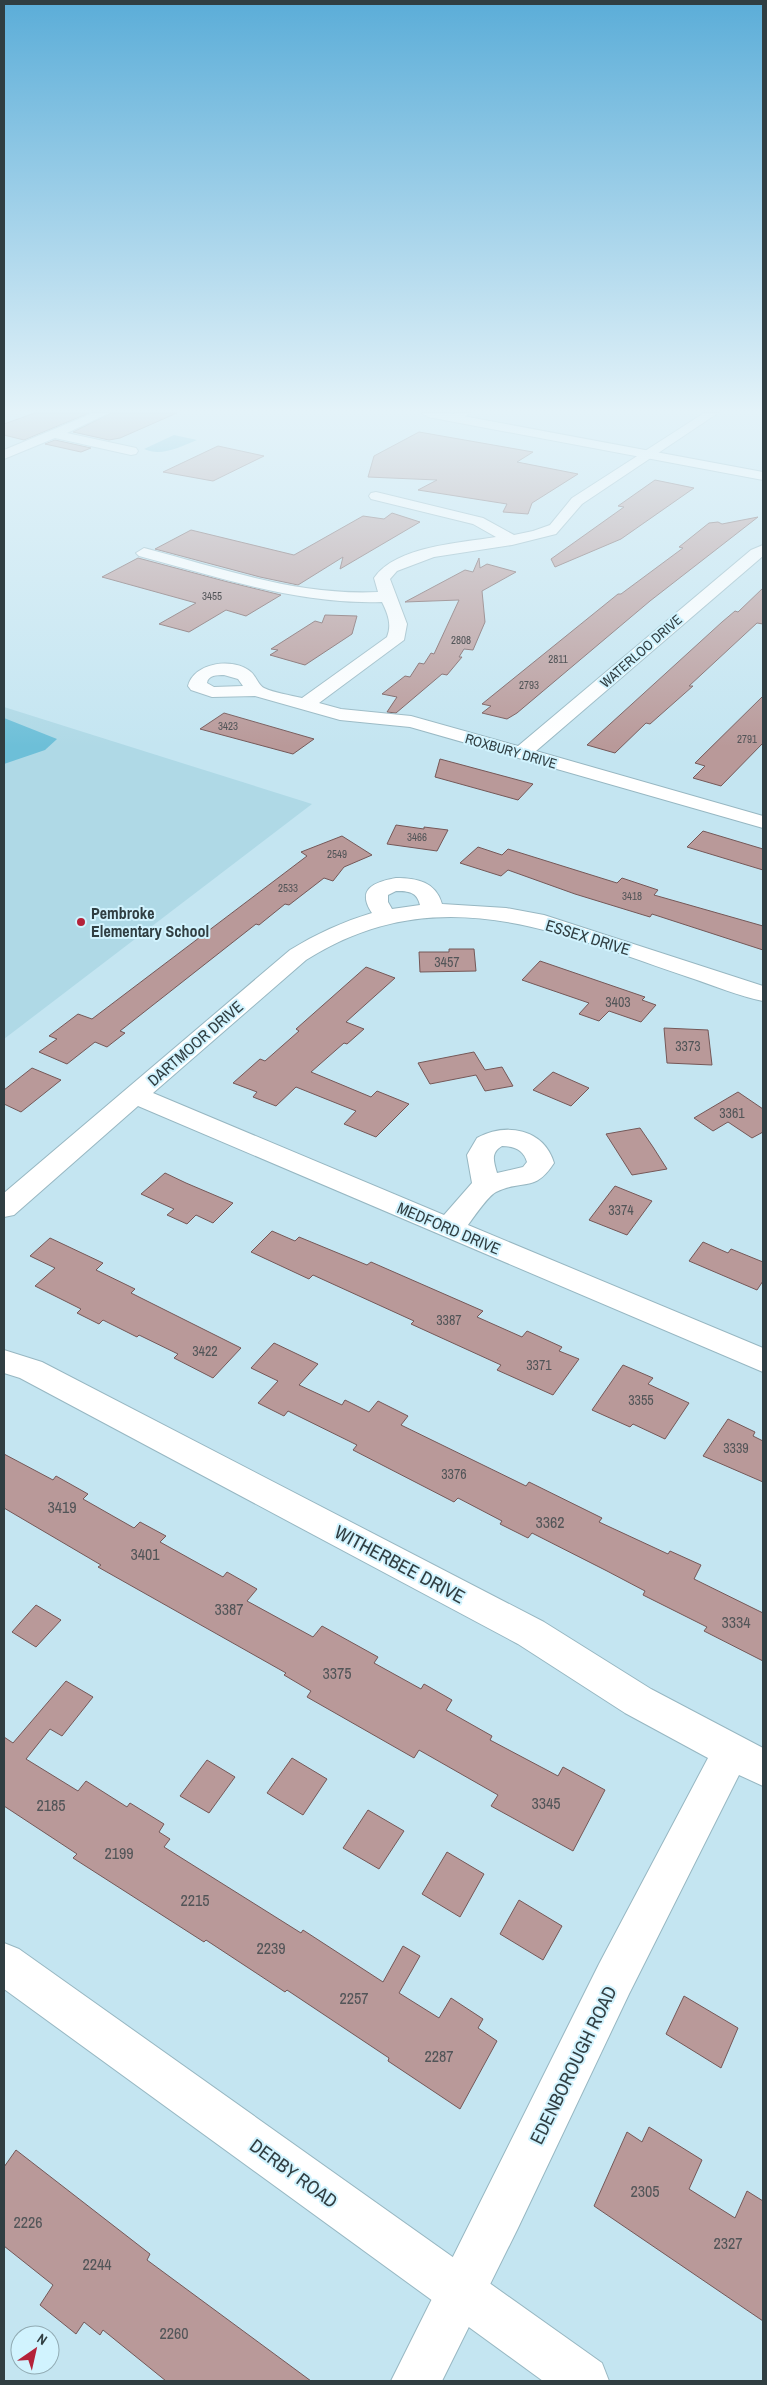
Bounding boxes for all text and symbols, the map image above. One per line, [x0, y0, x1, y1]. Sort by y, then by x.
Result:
house number: 3455 [202, 589, 222, 603]
street label: WATERLOO DRIVE [596, 611, 686, 691]
house number: 2808 [451, 633, 471, 647]
house number: 2811 [548, 652, 568, 666]
house number: 2793 [519, 678, 539, 692]
house number: 3423 [218, 719, 238, 733]
street label: ROXBURY DRIVE [463, 729, 559, 773]
house number: 2791 [737, 732, 757, 746]
house number: 3466 [407, 830, 427, 844]
house number: 2549 [327, 847, 347, 861]
house number: 2533 [278, 881, 298, 895]
house number: 3418 [622, 889, 642, 903]
place label: Pembroke Elementary School [91, 902, 209, 942]
street label: ESSEX DRIVE [543, 914, 633, 960]
marker: Pembroke Elementary School [75, 916, 87, 928]
house number: 3457 [434, 953, 460, 971]
house number: 3403 [605, 993, 631, 1011]
street label: DARTMOOR DRIVE [142, 995, 248, 1091]
house number: 3373 [675, 1037, 701, 1055]
house number: 3361 [719, 1104, 745, 1122]
street label: MEDFORD DRIVE [394, 1196, 504, 1260]
house number: 3374 [608, 1201, 634, 1219]
house number: 3387 [436, 1311, 462, 1329]
house number: 3422 [192, 1342, 218, 1360]
house number: 3371 [526, 1356, 552, 1374]
house number: 3355 [628, 1391, 654, 1409]
house number: 3339 [723, 1439, 749, 1457]
house number: 3376 [441, 1465, 467, 1483]
house number: 3419 [47, 1496, 77, 1518]
house number: 3362 [535, 1511, 565, 1533]
street label: WITHERBEE DRIVE [330, 1519, 470, 1609]
house number: 3401 [130, 1543, 160, 1565]
house number: 3387 [214, 1598, 244, 1620]
house number: 3334 [721, 1611, 751, 1633]
house number: 3375 [322, 1662, 352, 1684]
house number: 3345 [531, 1792, 561, 1814]
house number: 2185 [36, 1794, 66, 1816]
house number: 2199 [104, 1842, 134, 1864]
house number: 2215 [180, 1889, 210, 1911]
house number: 2239 [256, 1937, 286, 1959]
street label: EDENBOROUGH ROAD [523, 1981, 623, 2149]
house number: 2257 [339, 1987, 369, 2009]
house number: 2287 [424, 2045, 454, 2067]
street label: DERBY ROAD [245, 2132, 343, 2214]
house number: 2305 [630, 2180, 660, 2202]
house number: 2226 [13, 2211, 43, 2233]
house number: 2327 [713, 2232, 743, 2254]
house number: 2244 [82, 2253, 112, 2275]
house number: 2260 [159, 2322, 189, 2344]
north arrow [10, 2325, 60, 2375]
text: N [34, 2329, 51, 2349]

